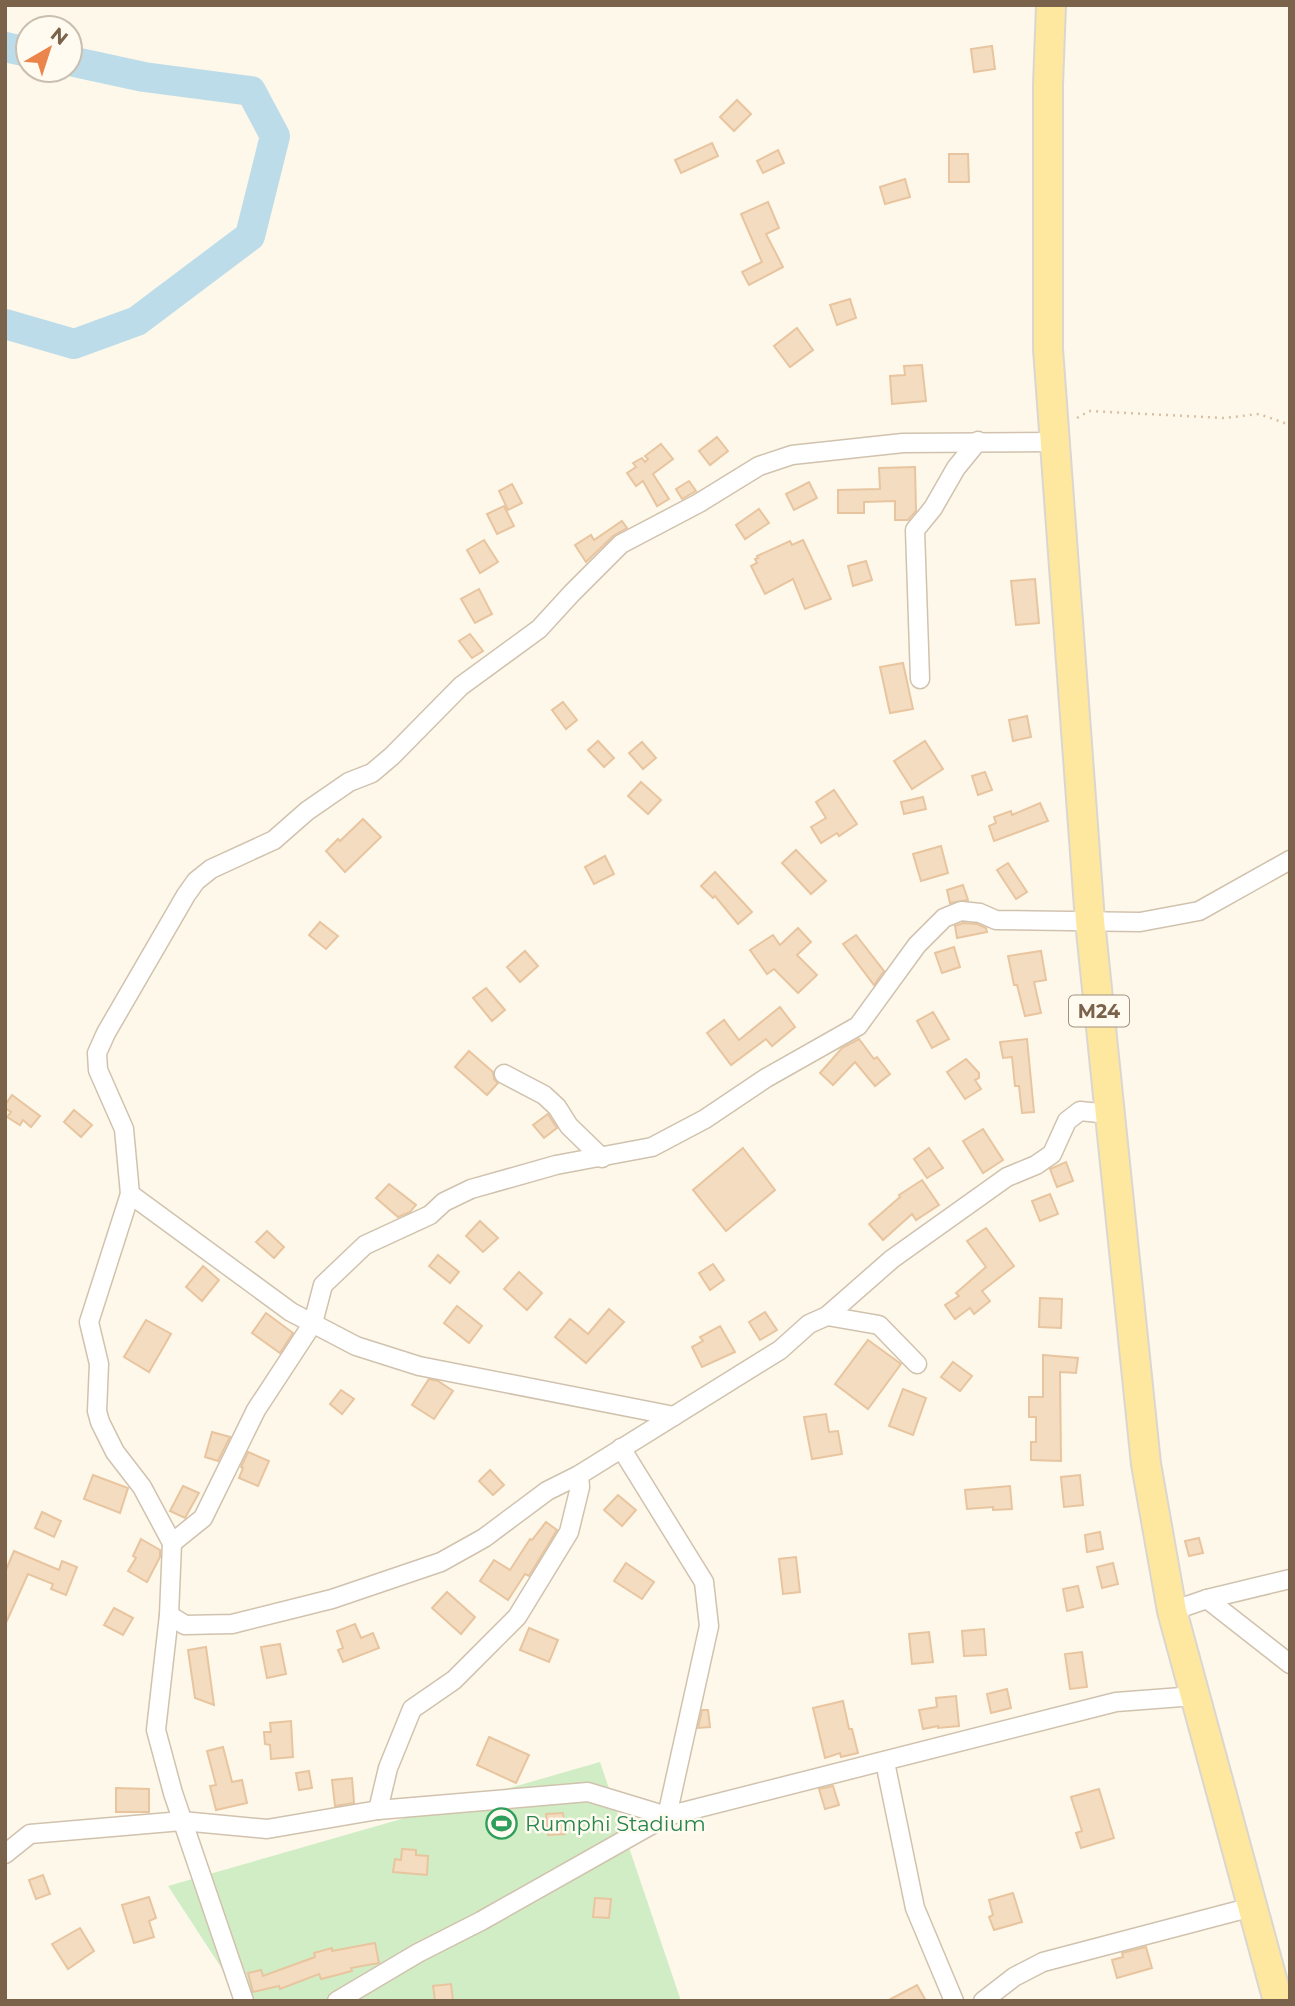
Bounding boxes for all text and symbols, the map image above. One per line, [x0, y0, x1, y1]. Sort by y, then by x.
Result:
north arrow [14, 14, 84, 84]
text: N [46, 22, 73, 50]
road number: M24 [1069, 995, 1129, 1026]
sports icon: Rumphi Stadium [485, 1807, 519, 1841]
place label: Rumphi Stadium [525, 1811, 706, 1836]

